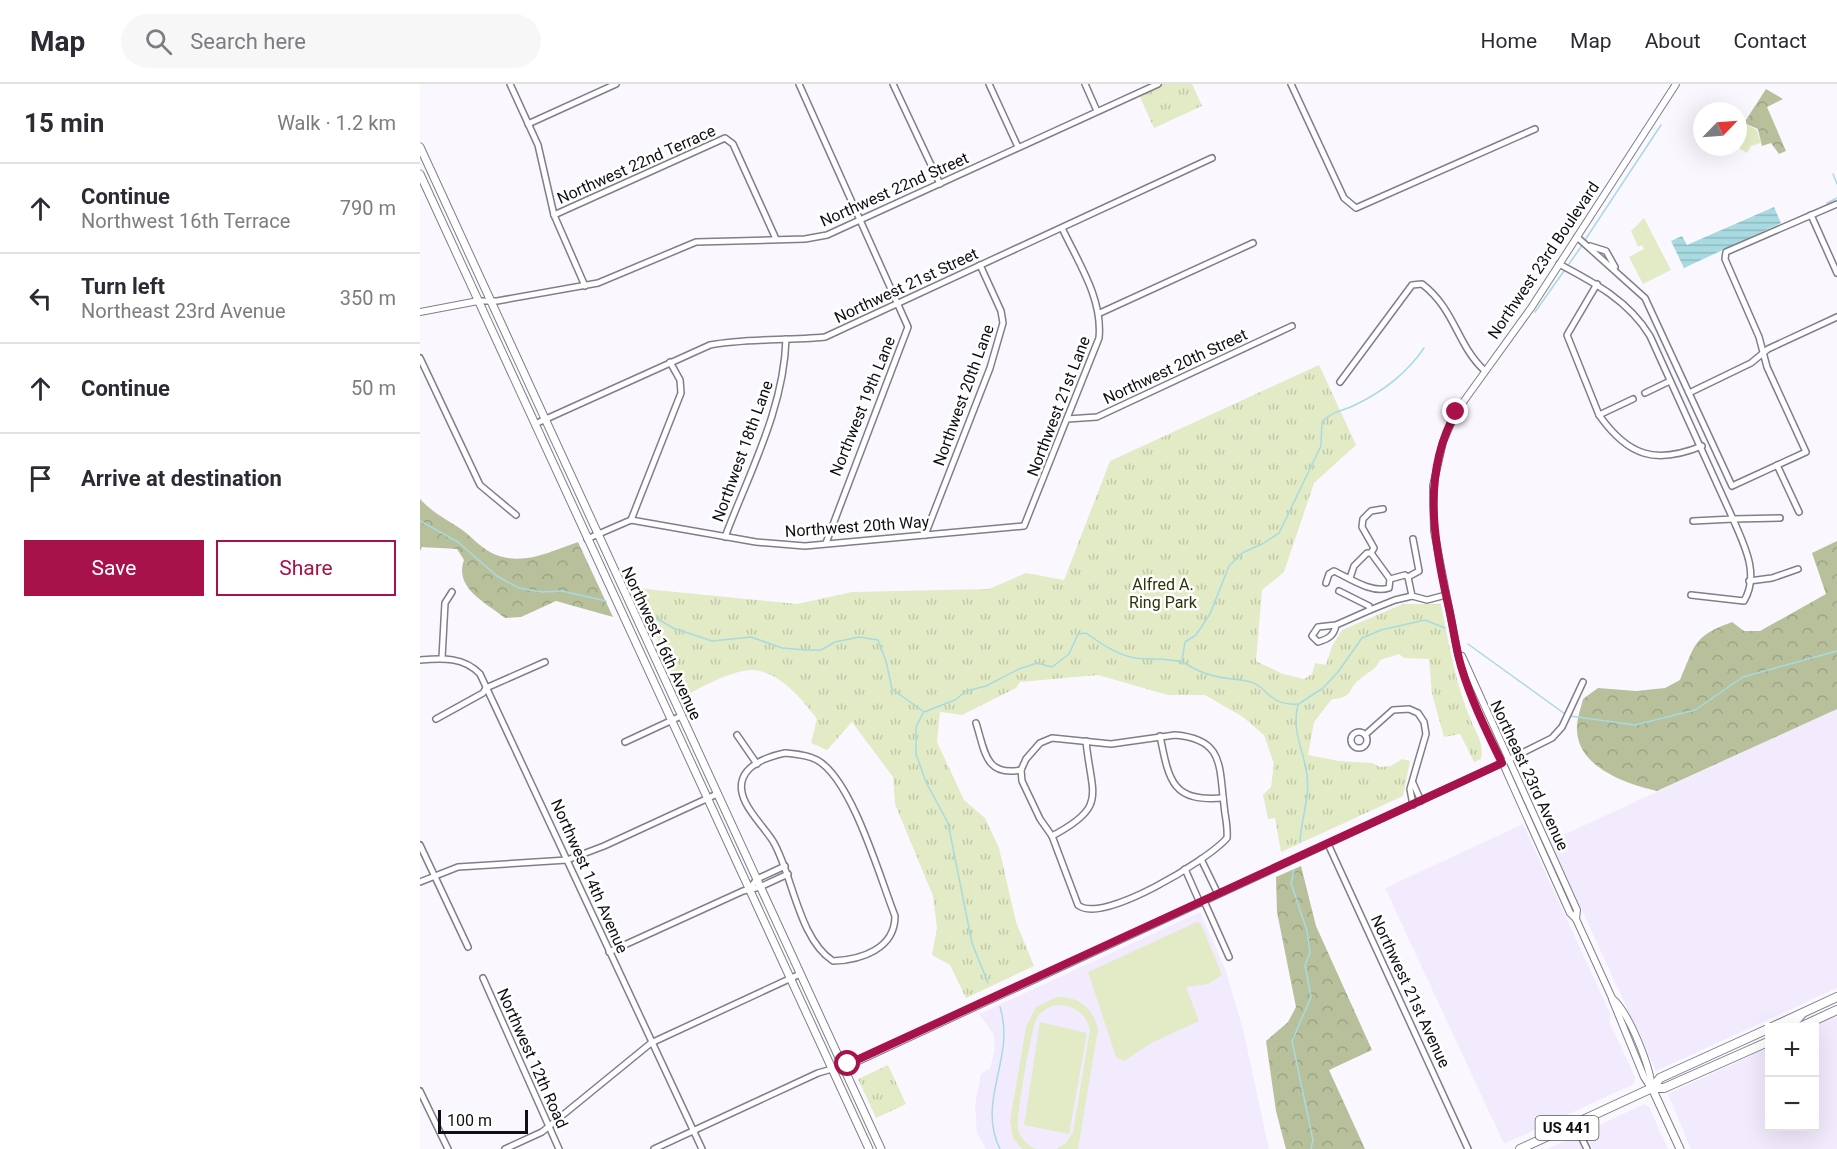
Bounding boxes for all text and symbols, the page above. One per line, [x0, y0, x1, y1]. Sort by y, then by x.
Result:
search box [121, 14, 541, 68]
text: Map [30, 25, 85, 58]
icon: search [142, 25, 175, 58]
text: Search here [190, 29, 306, 54]
text: Home [1481, 29, 1537, 53]
text: Map [1570, 29, 1612, 53]
text: About [1645, 29, 1701, 53]
text: Contact [1734, 29, 1807, 53]
north arrow [1693, 102, 1747, 156]
text: 15 min [24, 108, 104, 138]
text: Walk · 1.2 km [277, 111, 396, 135]
street label: Northwest 22nd Terrace [554, 121, 718, 208]
street label: Northwest 22nd Street [817, 148, 971, 231]
street label: Northwest 23rd Boulevard [1484, 178, 1603, 342]
text: Continue [81, 184, 170, 209]
icon: ahead [24, 192, 57, 225]
text: 790 m [340, 196, 396, 220]
text: Northwest 16th Terrace [81, 209, 290, 233]
street label: Northwest 21st Street [831, 244, 981, 327]
text: Turn left [81, 274, 165, 299]
icon: left [24, 282, 57, 315]
text: 350 m [340, 286, 396, 310]
text: Northeast 23rd Avenue [81, 299, 286, 323]
street label: Northwest 20th Lane [929, 322, 998, 468]
street label: Northwest 20th Street [1100, 325, 1250, 408]
street label: Northwest 21st Lane [1023, 333, 1094, 479]
street label: Northwest 19th Lane [826, 334, 899, 479]
icon: ahead [24, 372, 57, 405]
text: Continue [81, 376, 170, 401]
text: 50 m [351, 376, 396, 400]
street label: Northwest 18th Lane [708, 378, 777, 524]
route end [1442, 398, 1468, 424]
icon: arrive [24, 462, 57, 495]
text: Arrive at destination [81, 466, 282, 491]
street label: Northwest 20th Way [784, 512, 930, 541]
button: Save [24, 540, 204, 596]
button: Share [216, 540, 396, 596]
street label: Northwest 16th Avenue [618, 564, 705, 723]
park label: Alfred A. Ring Park [1129, 575, 1198, 612]
street label: Northeast 23rd Avenue [1486, 697, 1573, 853]
street label: Northwest 14th Avenue [547, 796, 632, 956]
street label: Northwest 21st Avenue [1367, 912, 1454, 1071]
street label: Northwest 12th Road [493, 985, 572, 1131]
map controls [1765, 1023, 1819, 1131]
button: + [1765, 1023, 1819, 1077]
route start [834, 1050, 860, 1076]
button: − [1765, 1077, 1819, 1131]
scale bar [438, 1107, 528, 1134]
text: 100 m [447, 1111, 492, 1130]
road number: US 441 [1536, 1116, 1598, 1140]

